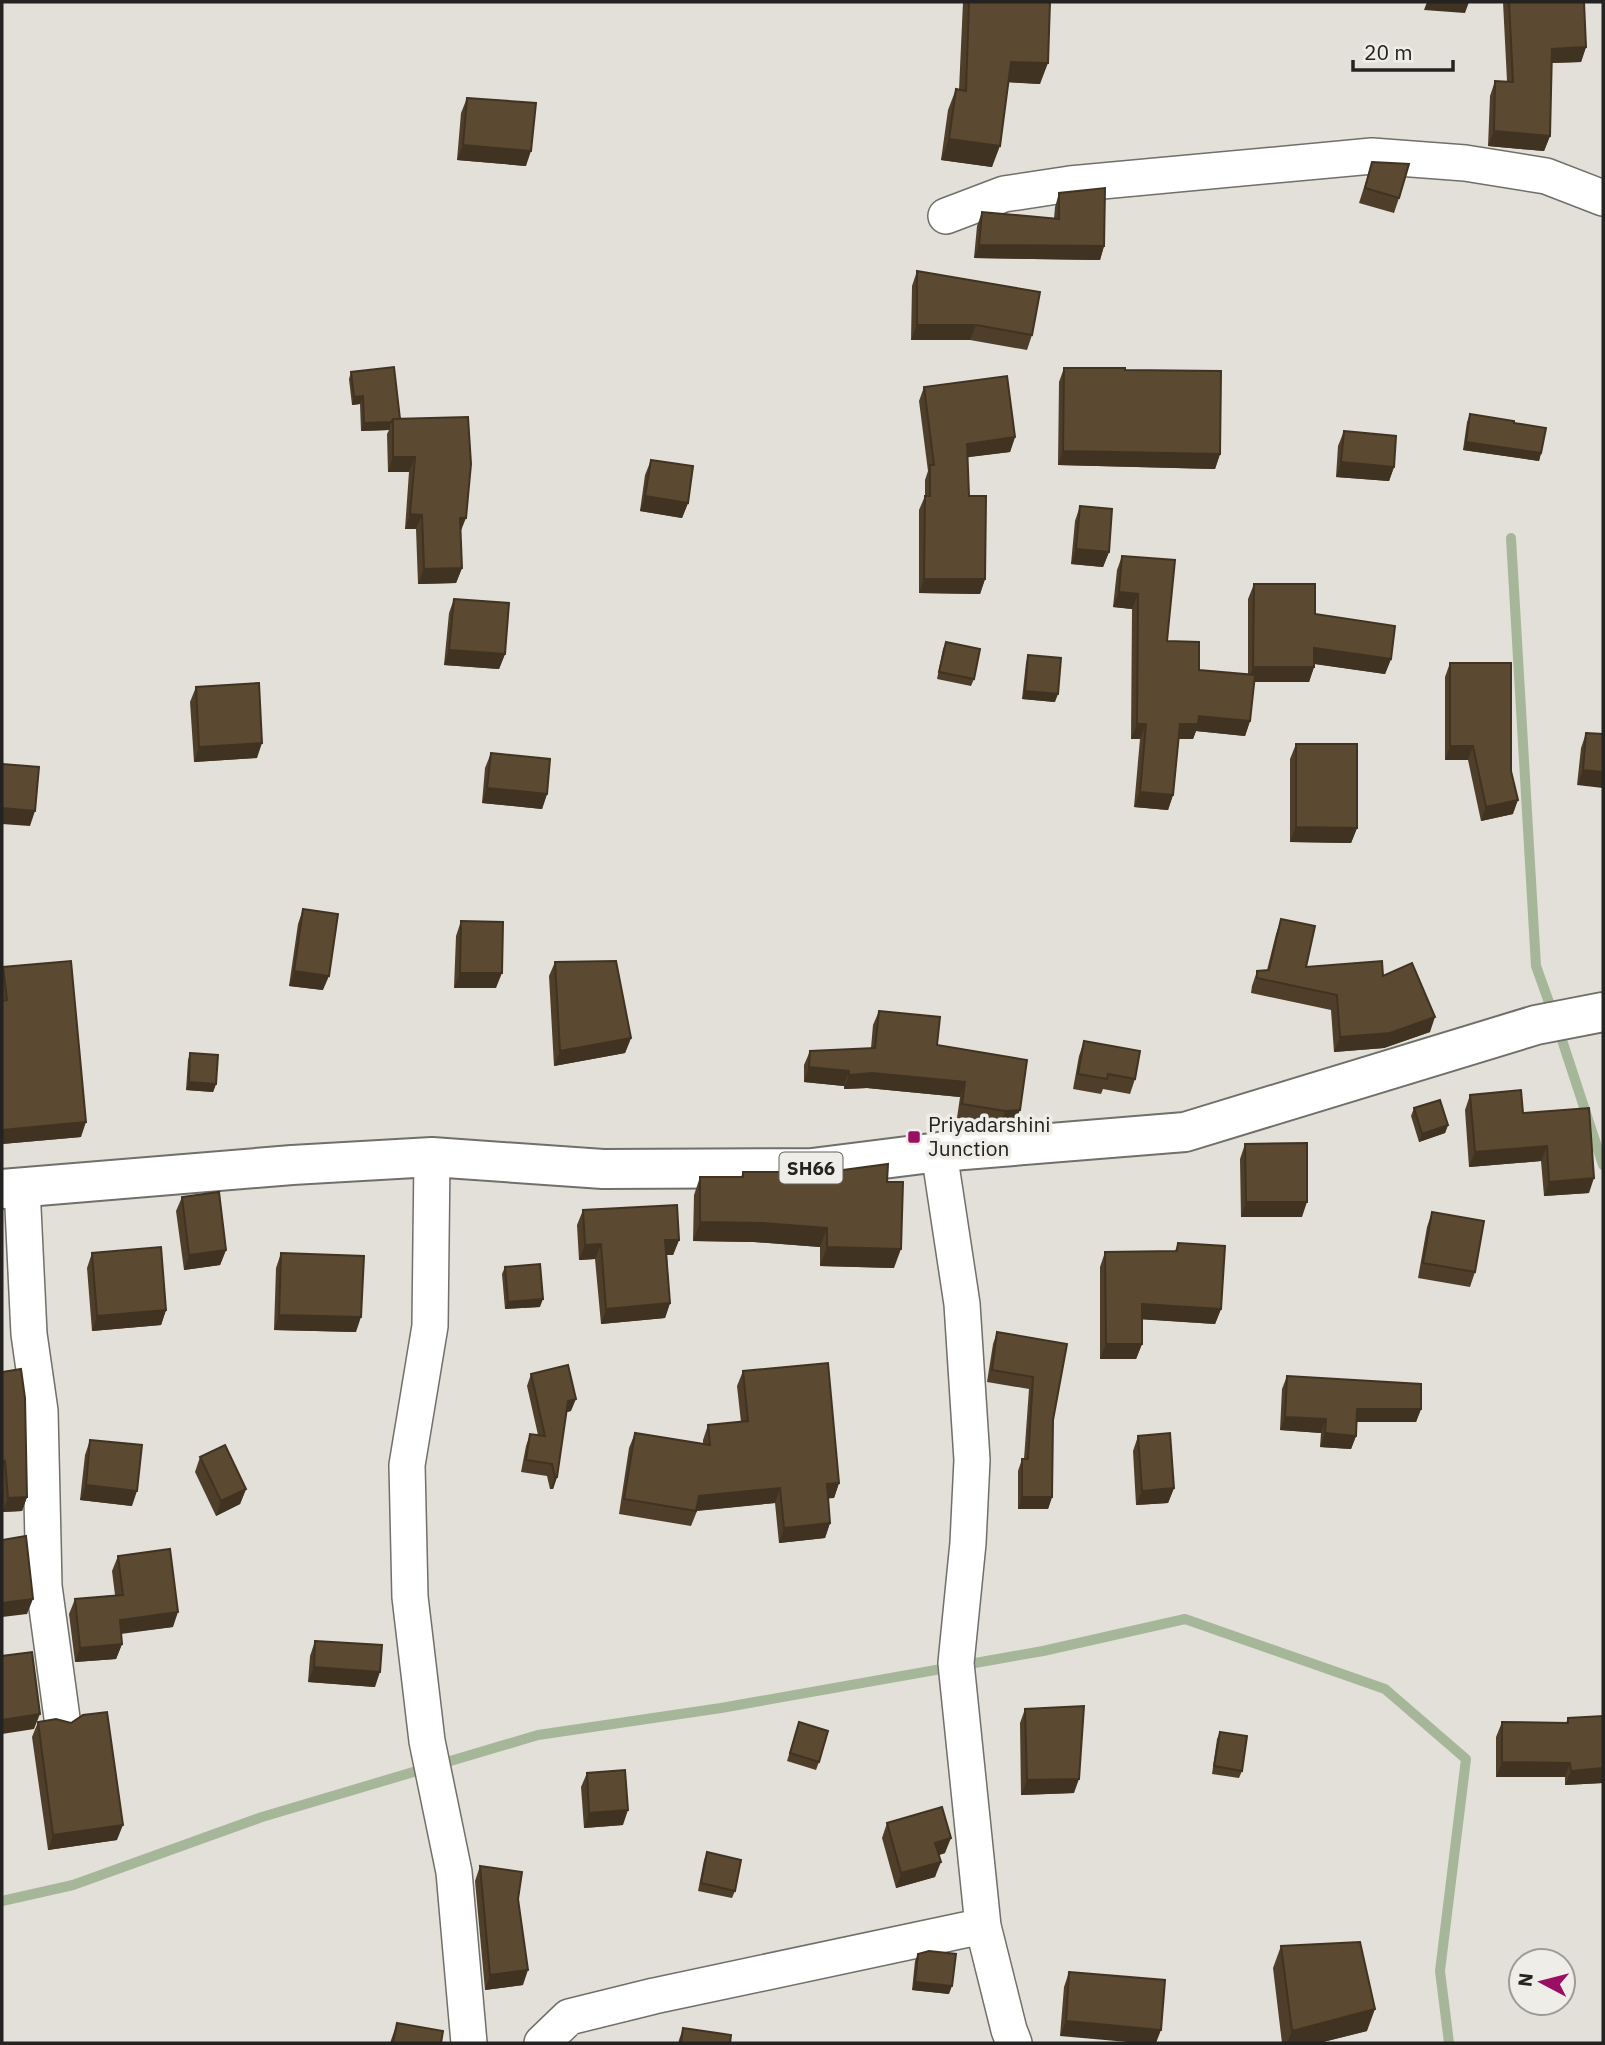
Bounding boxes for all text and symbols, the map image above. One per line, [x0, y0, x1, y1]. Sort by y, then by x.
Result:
scale bar [1353, 28, 1453, 72]
text: 20 m [1364, 38, 1413, 66]
place label: Priyadarshini Junction [928, 1110, 1051, 1162]
marker: Priyadarshini Junction [906, 1129, 922, 1145]
road number: SH66 [780, 1152, 842, 1184]
north arrow [1507, 1947, 1577, 2017]
text: N [1512, 1972, 1538, 1988]

